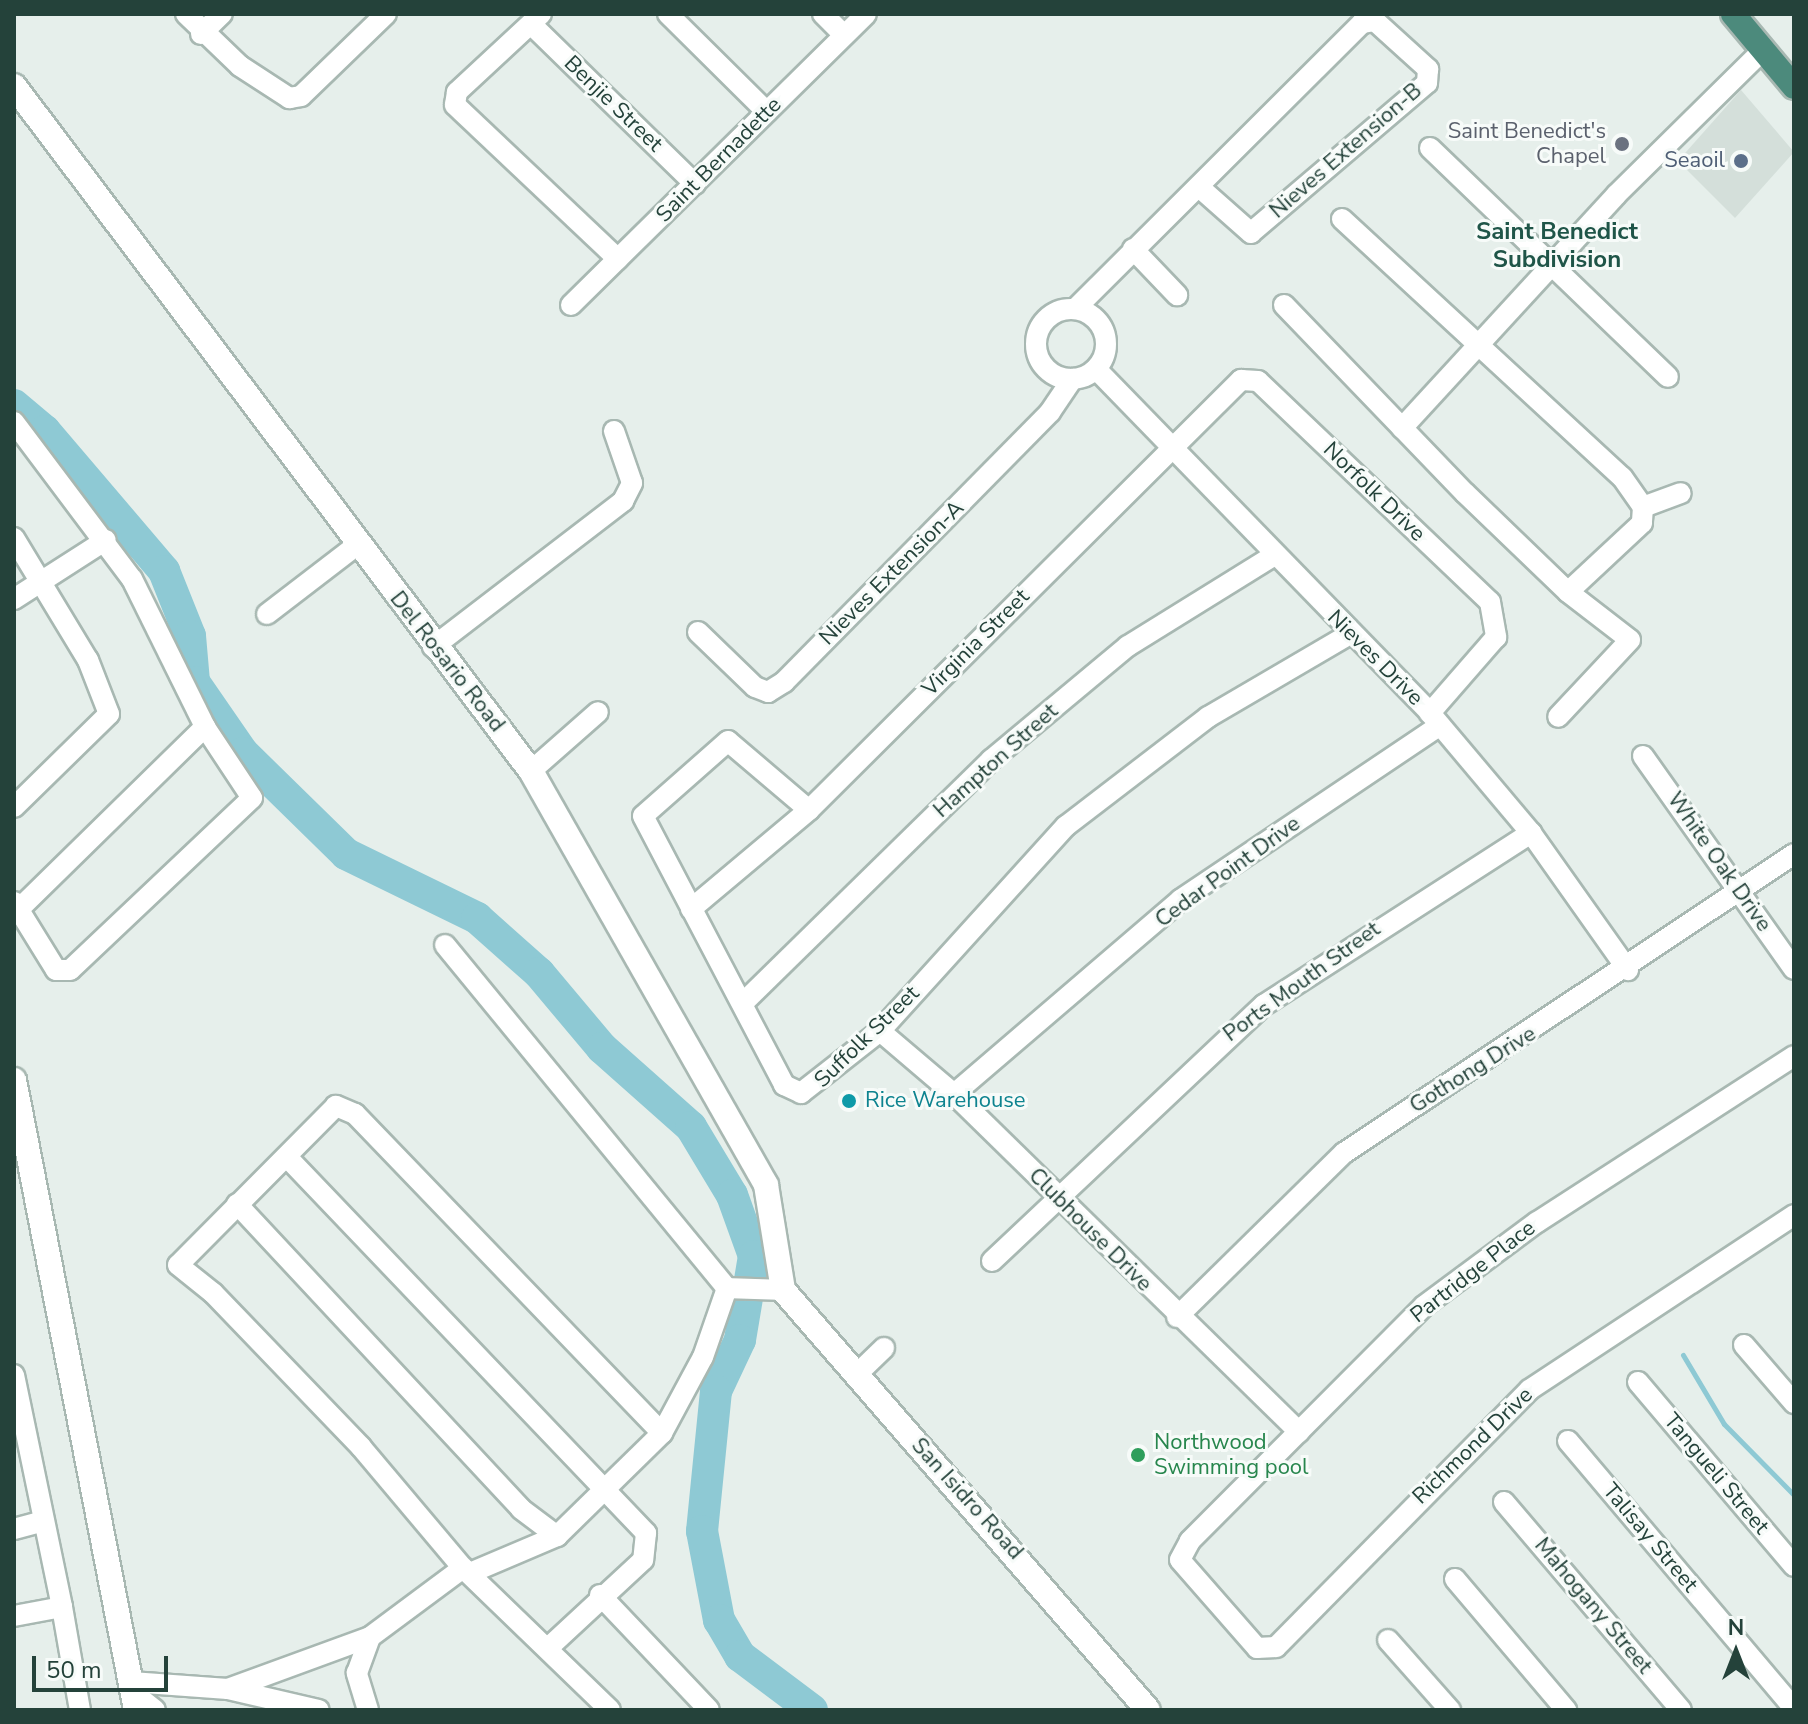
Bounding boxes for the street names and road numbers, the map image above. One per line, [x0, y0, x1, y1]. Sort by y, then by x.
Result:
street label: Benjie Street [558, 50, 668, 158]
street label: Nieves Extension-B [1265, 78, 1427, 224]
street label: Saint Bernadette [651, 92, 787, 228]
street label: Norfolk Drive [1318, 437, 1430, 547]
street label: Nieves Extension-A [814, 495, 970, 651]
street label: Virginia Street [917, 584, 1035, 702]
street label: Del Rosario Road [384, 586, 510, 738]
street label: Nieves Drive [1322, 605, 1428, 711]
street label: Hampton Street [928, 698, 1064, 824]
street label: White Oak Drive [1661, 787, 1777, 937]
street label: Cedar Point Drive [1150, 811, 1306, 933]
street label: Ports Mouth Street [1218, 916, 1386, 1048]
street label: Suffolk Street [809, 981, 925, 1093]
street label: Gothong Drive [1405, 1021, 1541, 1119]
street label: Clubhouse Drive [1023, 1163, 1157, 1297]
street label: Partridge Place [1405, 1215, 1541, 1329]
street label: Richmond Drive [1407, 1382, 1539, 1510]
street label: Tangueli Street [1658, 1408, 1774, 1540]
street label: San Isidro Road [906, 1433, 1028, 1565]
street label: Talisay Street [1597, 1478, 1703, 1598]
street label: Mahogany Street [1529, 1533, 1657, 1679]

